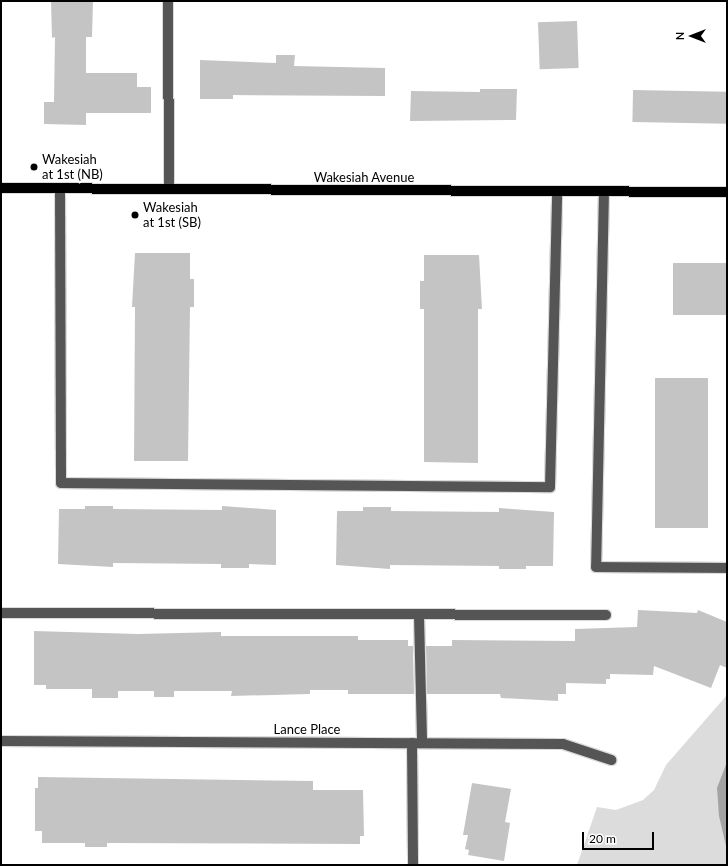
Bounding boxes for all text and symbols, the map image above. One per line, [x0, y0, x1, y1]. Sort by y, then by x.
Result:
north arrow [672, 16, 712, 56]
text: N [673, 32, 686, 40]
place label: Wakesiah at 1st (NB) [42, 152, 103, 183]
marker: Wakesiah at 1st (NB) [29, 162, 39, 172]
street label: Wakesiah Avenue [313, 169, 415, 185]
place label: Wakesiah at 1st (SB) [143, 200, 201, 231]
marker: Wakesiah at 1st (SB) [130, 210, 140, 220]
street label: Lance Place [274, 721, 340, 737]
scale bar [584, 824, 656, 850]
text: 20 m [589, 831, 616, 846]

